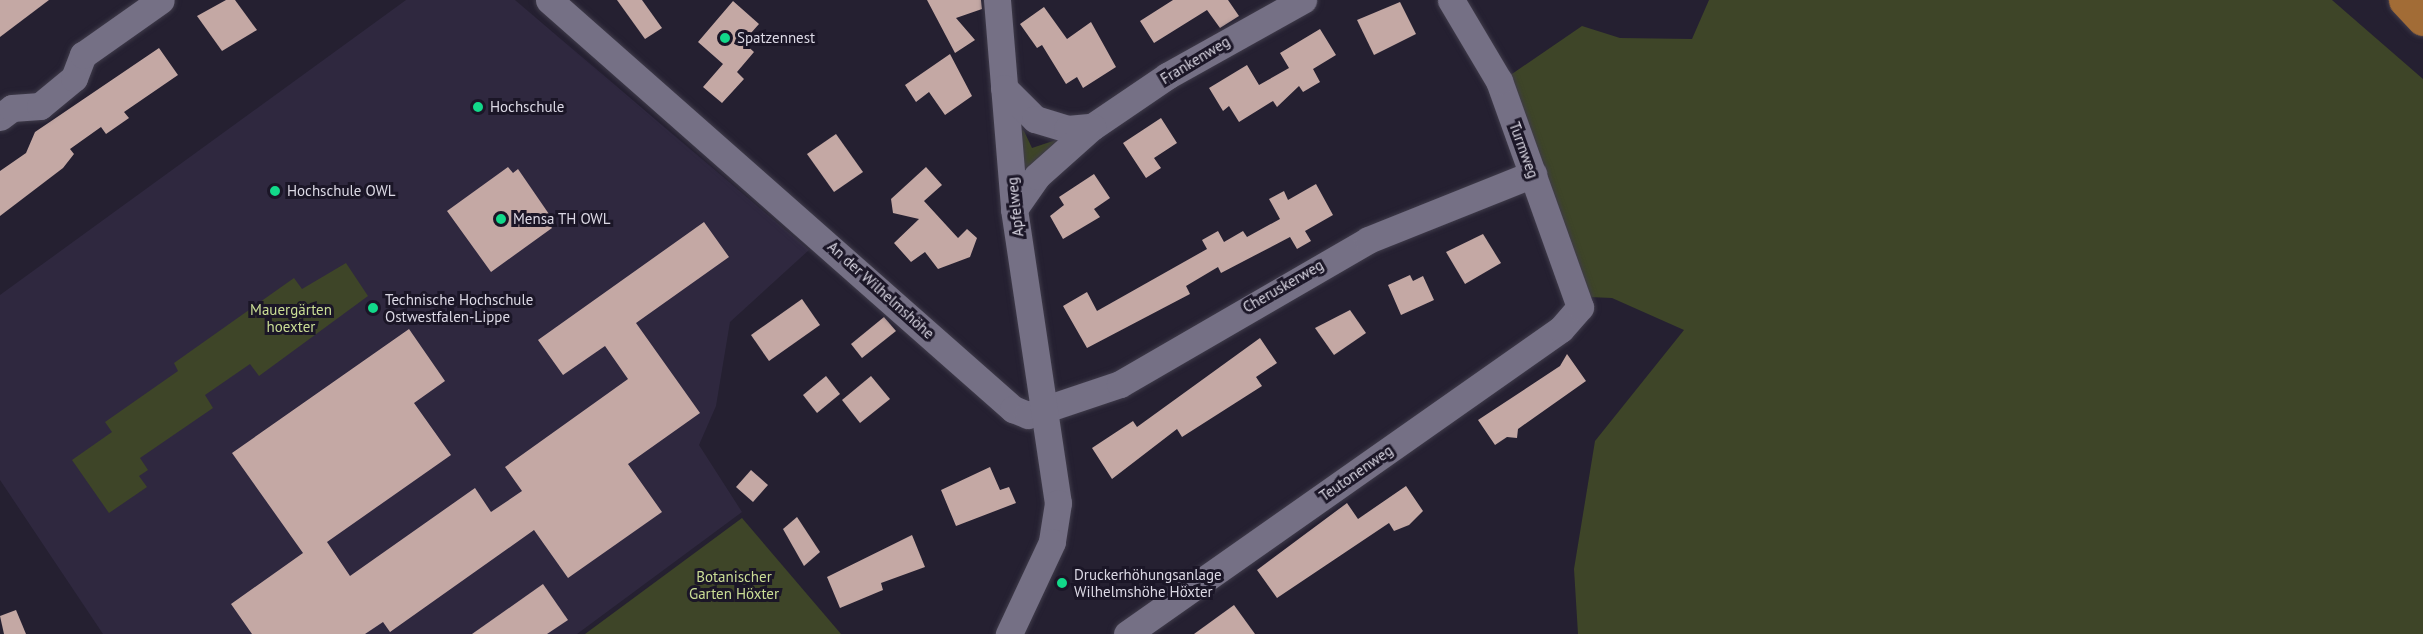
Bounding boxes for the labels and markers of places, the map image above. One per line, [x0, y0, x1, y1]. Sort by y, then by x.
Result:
place label: Spatzennest [737, 29, 815, 47]
marker: Spatzennest [718, 31, 732, 45]
place label: Hochschule [490, 98, 564, 116]
marker: Hochschule [471, 100, 485, 114]
place label: Hochschule OWL [287, 182, 396, 200]
marker: Hochschule OWL [268, 184, 282, 198]
place label: Mensa TH OWL [513, 210, 611, 228]
marker: Mensa TH OWL [494, 212, 508, 226]
place label: Technische Hochschule Ostwestfalen-Lippe [385, 290, 533, 325]
marker: Technische Hochschule Ostwestfalen-Lippe [366, 301, 380, 315]
place label: Druckerhöhungsanlage Wilhelmshöhe Höxter [1074, 565, 1222, 600]
marker: Druckerhöhungsanlage Wilhelmshöhe Höxter [1055, 576, 1069, 590]

